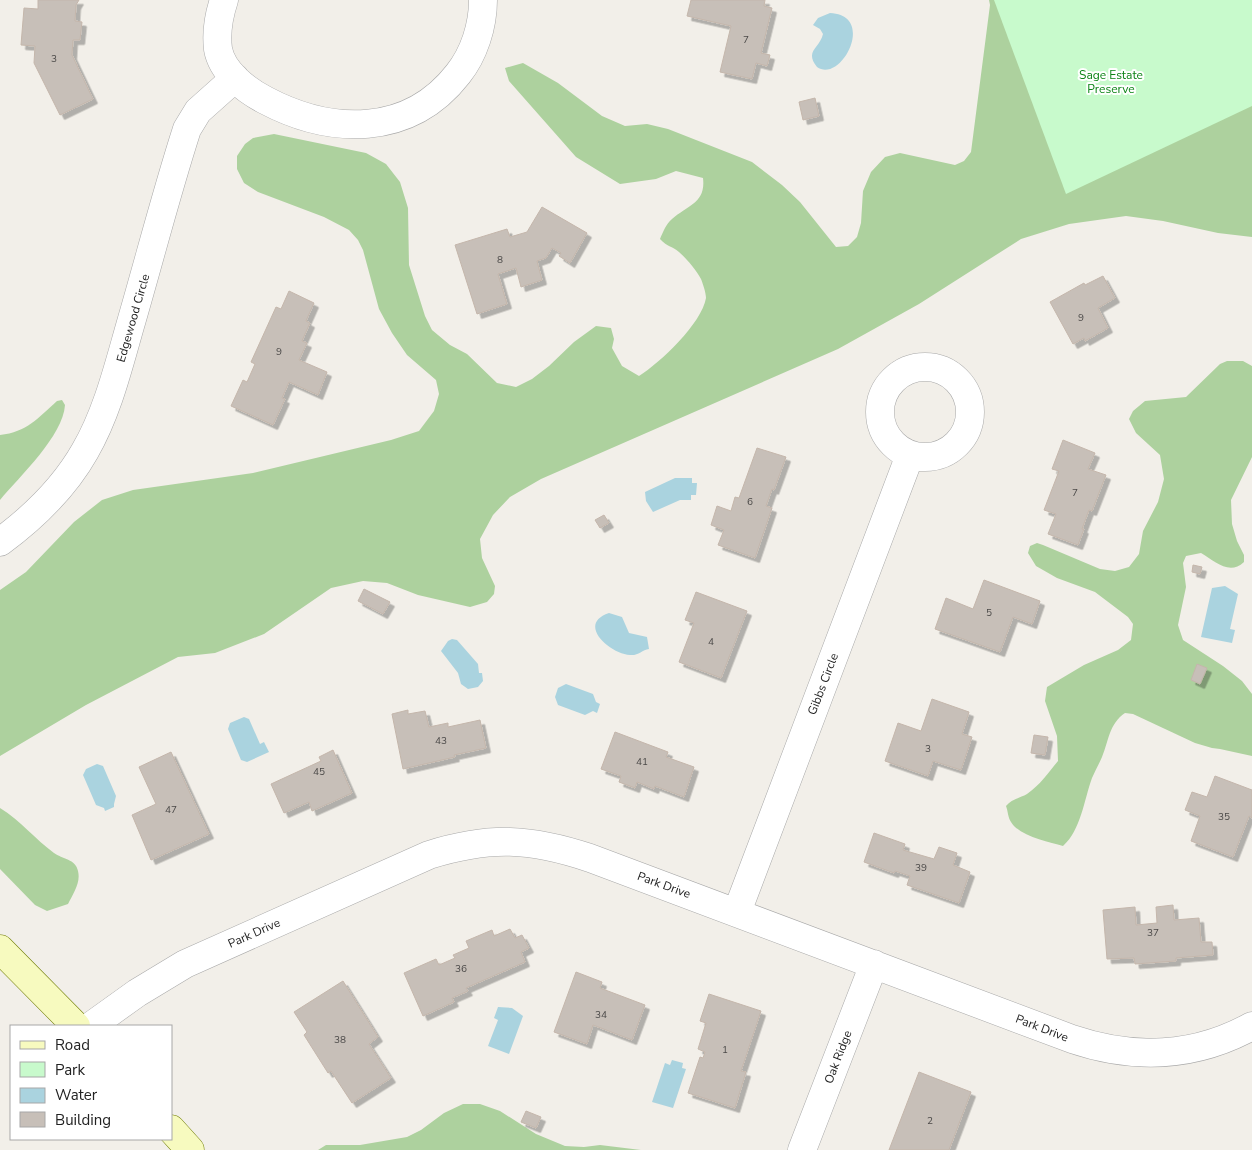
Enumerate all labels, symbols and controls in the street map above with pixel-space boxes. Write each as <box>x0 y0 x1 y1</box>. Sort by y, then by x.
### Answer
house number: 7 <box>743 33 749 47</box>
house number: 3 <box>51 52 57 66</box>
park label: Sage Estate Preserve <box>1079 67 1143 97</box>
house number: 8 <box>497 253 503 267</box>
street label: Edgewood Circle <box>113 272 153 364</box>
house number: 9 <box>1078 311 1084 325</box>
house number: 9 <box>276 345 282 359</box>
house number: 7 <box>1072 486 1078 500</box>
house number: 6 <box>747 495 753 509</box>
house number: 5 <box>986 606 992 620</box>
house number: 4 <box>708 635 714 649</box>
street label: Gibbs Circle <box>804 651 842 717</box>
house number: 43 <box>435 734 447 748</box>
house number: 3 <box>925 742 931 756</box>
house number: 41 <box>636 755 648 769</box>
house number: 45 <box>313 765 325 779</box>
house number: 47 <box>165 803 177 817</box>
house number: 35 <box>1218 810 1230 824</box>
house number: 39 <box>915 861 927 875</box>
street label: Park Drive <box>635 868 693 902</box>
street label: Park Drive <box>225 914 283 952</box>
house number: 37 <box>1147 926 1159 940</box>
house number: 36 <box>455 962 467 976</box>
house number: 34 <box>595 1008 607 1022</box>
street label: Park Drive <box>1013 1011 1071 1045</box>
legend <box>10 1025 172 1140</box>
street label: Oak Ridge <box>821 1028 855 1086</box>
house number: 38 <box>334 1033 346 1047</box>
text: Road <box>55 1035 90 1055</box>
house number: 1 <box>722 1043 728 1057</box>
text: Park <box>55 1060 85 1080</box>
text: Water <box>55 1085 98 1105</box>
text: Building <box>55 1110 111 1130</box>
house number: 2 <box>927 1114 933 1128</box>

